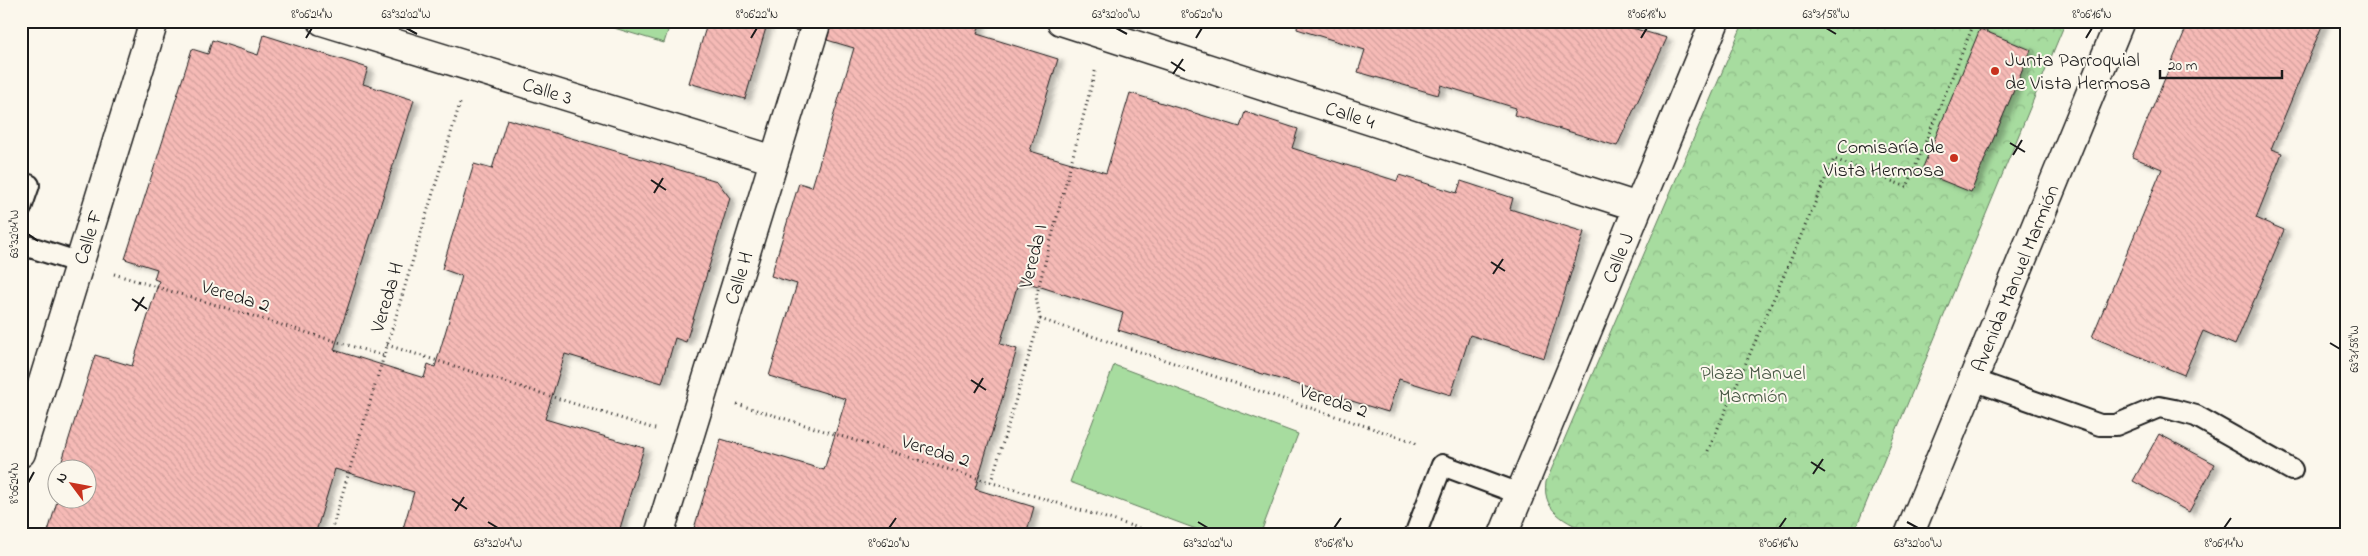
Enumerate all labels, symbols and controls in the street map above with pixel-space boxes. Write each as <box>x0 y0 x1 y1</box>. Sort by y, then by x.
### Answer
text: 8°06'24"N <box>291 6 333 24</box>
text: 63°32'02"W <box>382 6 430 24</box>
text: 8°06'22"N <box>736 6 778 24</box>
text: 63°32'00"W <box>1092 6 1140 24</box>
text: 8°06'20"N <box>1181 6 1223 24</box>
text: 8°06'18"N <box>1628 6 1666 24</box>
text: 63°31'58"W <box>1803 6 1849 24</box>
text: 8°06'16"N <box>2072 6 2112 24</box>
place label: Junta Parroquial de Vista Hermosa <box>2005 47 2151 99</box>
scale bar <box>2160 48 2283 80</box>
text: 20 m <box>2168 55 2198 77</box>
marker: Junta Parroquial de Vista Hermosa <box>1989 65 2001 77</box>
street label: Calle 3 <box>518 71 575 114</box>
street label: Calle 4 <box>1321 95 1378 138</box>
place label: Comisaría de Vista Hermosa <box>1823 134 1944 186</box>
marker: Comisaría de Vista Hermosa <box>1948 152 1960 164</box>
street label: Avenida Manuel Marmión <box>1965 180 2068 377</box>
street label: Calle F <box>68 207 112 269</box>
text: 63°32'04"W <box>6 210 24 258</box>
street label: Vereda I <box>1012 221 1056 293</box>
street label: Calle J <box>1596 229 1643 288</box>
street label: Calle H <box>719 248 762 309</box>
street label: Vereda H <box>364 259 413 337</box>
street label: Vereda 2 <box>196 273 273 322</box>
text: 63°31'58"W <box>2346 326 2364 372</box>
park label: Plaza Manuel Marmión <box>1700 360 1806 412</box>
street label: Vereda 2 <box>1294 377 1371 427</box>
street label: Vereda 2 <box>896 428 973 477</box>
north arrow <box>48 458 98 508</box>
text: 8°06'24"N <box>6 462 24 504</box>
text: N <box>51 468 74 487</box>
text: 63°32'04"W <box>474 535 522 553</box>
text: 8°06'20"N <box>868 535 910 553</box>
text: 63°32'02"W <box>1184 535 1232 553</box>
text: 8°06'18"N <box>1315 535 1353 553</box>
text: 8°06'16"N <box>1759 535 1799 553</box>
text: 63°32'00"W <box>1894 535 1942 553</box>
text: 8°06'14"N <box>2204 535 2244 553</box>

